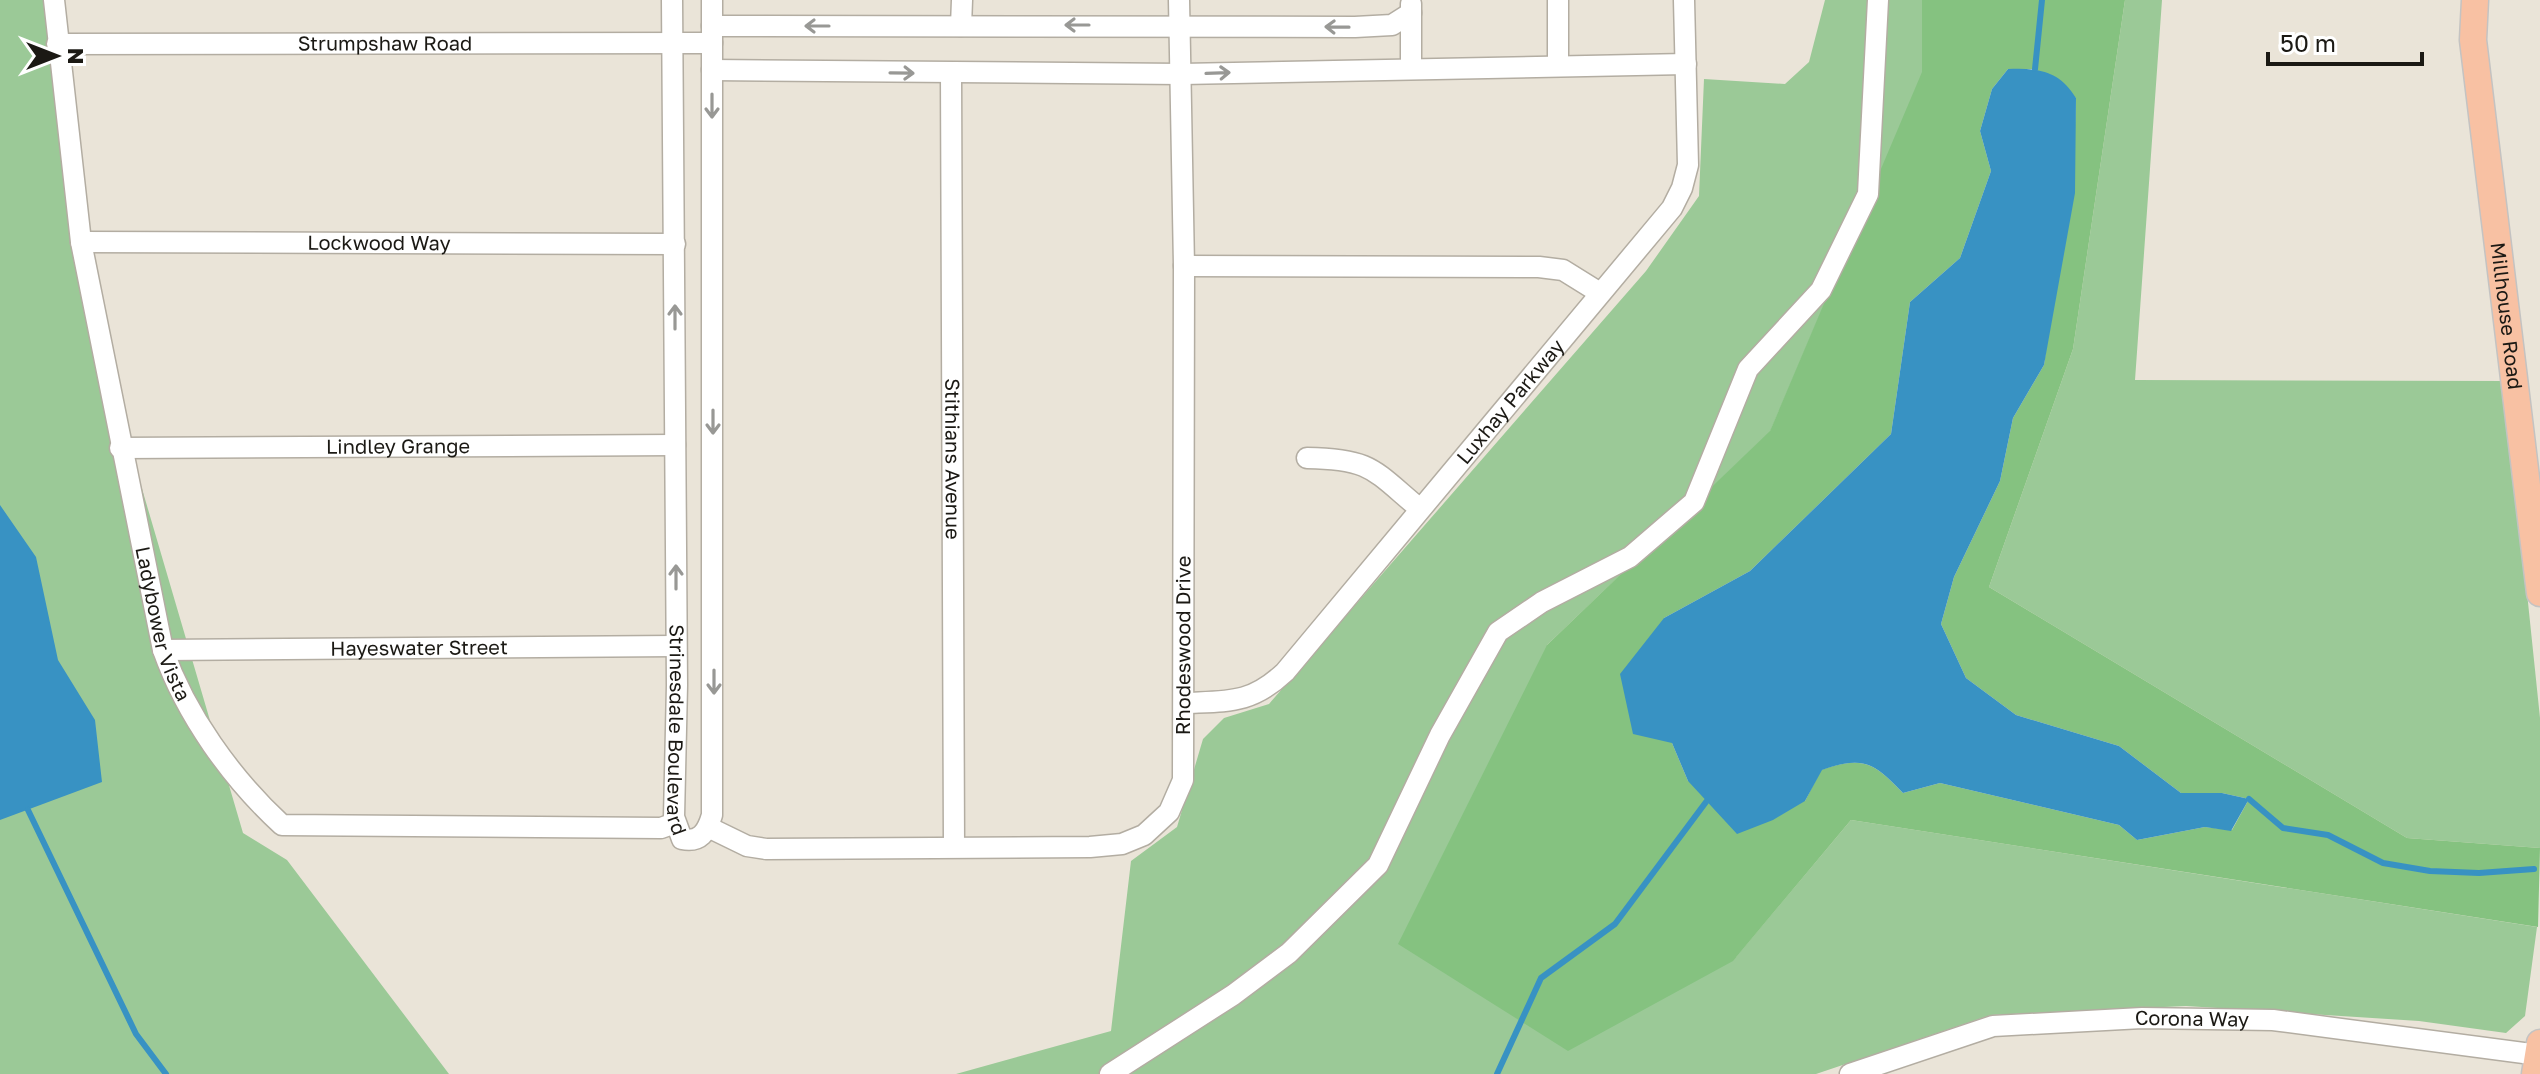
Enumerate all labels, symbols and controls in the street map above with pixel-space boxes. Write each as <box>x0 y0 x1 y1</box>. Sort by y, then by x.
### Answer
north arrow <box>16 16 96 96</box>
scale bar <box>2268 16 2422 66</box>
one-way arrow <box>1064 17 1091 33</box>
one-way arrow <box>804 18 831 34</box>
one-way arrow <box>1324 19 1351 35</box>
text: 50 m <box>2280 28 2336 57</box>
street label: Strumpshaw Road <box>298 30 472 55</box>
text: N <box>63 48 90 64</box>
one-way arrow <box>888 65 915 80</box>
one-way arrow <box>1204 65 1231 80</box>
one-way arrow <box>704 92 720 119</box>
street label: Lockwood Way <box>307 230 451 254</box>
street label: Millhouse Road <box>2487 241 2528 391</box>
one-way arrow <box>667 304 683 331</box>
street label: Luxhay Parkway <box>1451 334 1568 468</box>
street label: Stithians Avenue <box>941 378 966 540</box>
one-way arrow <box>705 408 721 435</box>
street label: Lindley Grange <box>326 433 470 458</box>
street label: Ladybower Vista <box>131 544 196 705</box>
street label: Rhodeswood Drive <box>1170 556 1194 735</box>
one-way arrow <box>668 564 684 591</box>
street label: Strinesdale Boulevard <box>663 624 693 838</box>
street label: Hayeswater Street <box>330 634 508 660</box>
one-way arrow <box>706 668 721 695</box>
street label: Corona Way <box>2134 1005 2249 1031</box>

